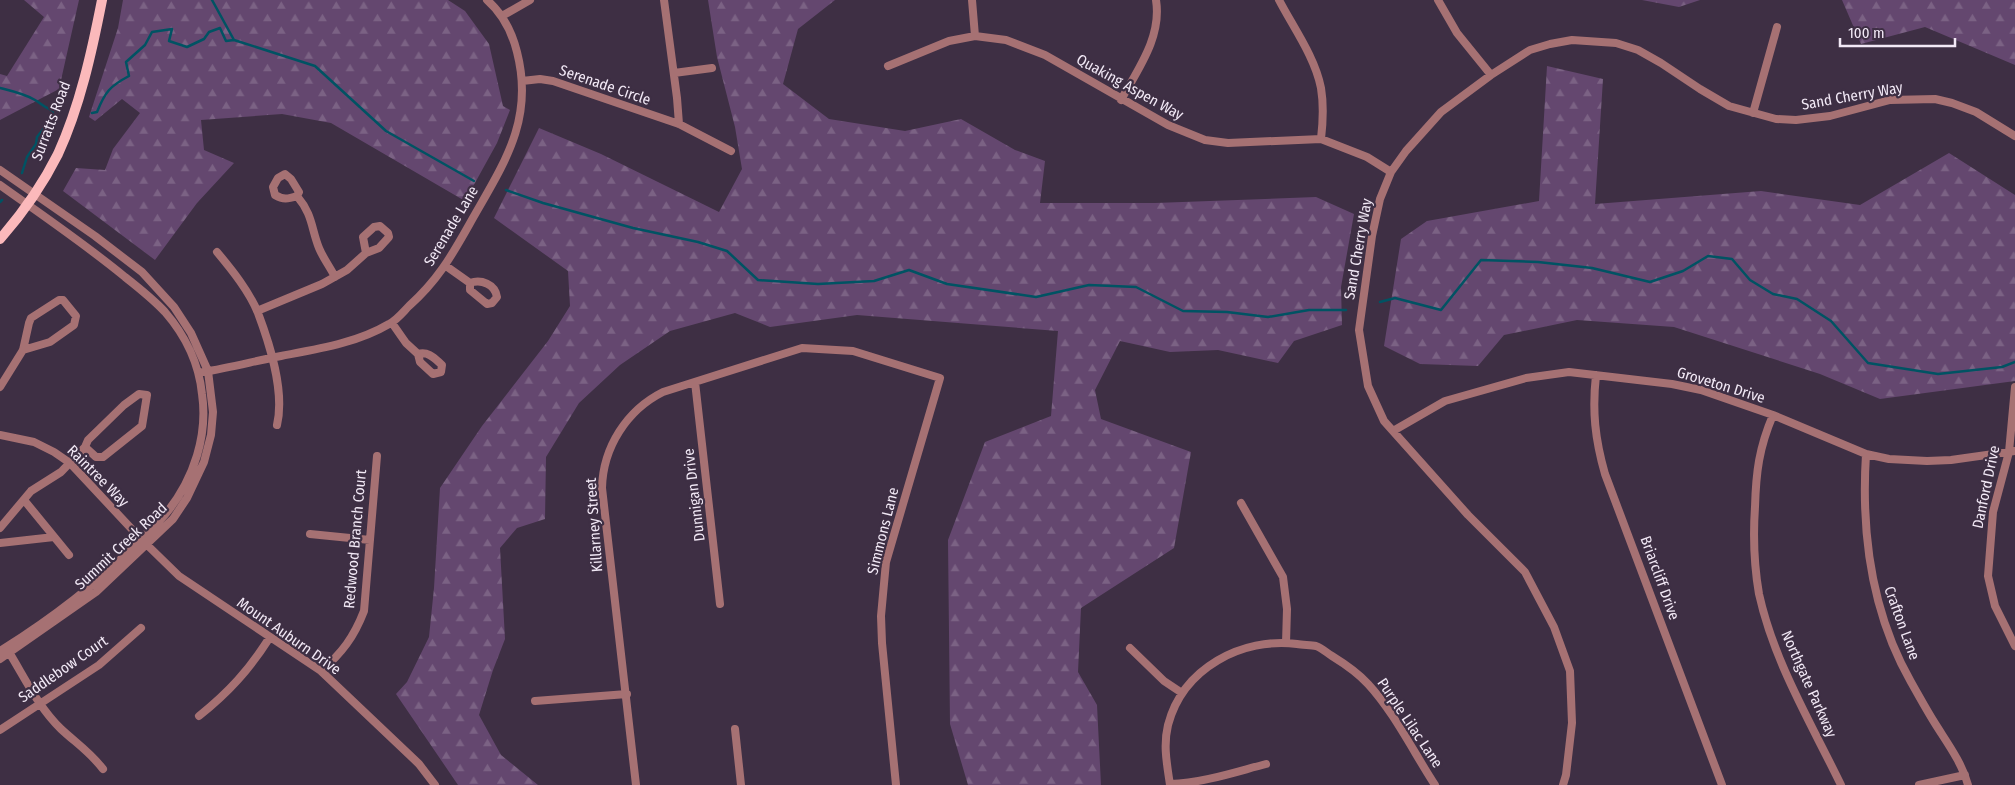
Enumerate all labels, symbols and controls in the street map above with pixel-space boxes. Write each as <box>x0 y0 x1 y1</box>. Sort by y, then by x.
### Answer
scale bar <box>1840 15 1955 47</box>
text: 100 m <box>1848 24 1885 42</box>
street label: Quaking Aspen Way <box>1073 50 1187 124</box>
street label: Serenade Circle <box>557 61 653 109</box>
street label: Sand Cherry Way <box>1800 78 1904 114</box>
street label: Surratts Road <box>28 79 74 163</box>
street label: Serenade Lane <box>420 183 482 269</box>
street label: Sand Cherry Way <box>1340 197 1376 301</box>
street label: Groveton Drive <box>1675 363 1767 407</box>
street label: Raintree Way <box>63 441 133 511</box>
street label: Danford Drive <box>1968 444 2004 530</box>
street label: Dunnigan Drive <box>679 448 709 542</box>
street label: Redwood Branch Court <box>340 468 370 609</box>
street label: Killarney Street <box>582 477 606 573</box>
street label: Simmons Lane <box>863 486 903 576</box>
street label: Summit Creek Road <box>71 499 171 593</box>
street label: Briarcliff Drive <box>1636 534 1684 622</box>
street label: Crafton Lane <box>1880 584 1924 662</box>
street label: Mount Auburn Drive <box>234 593 344 679</box>
street label: Northgate Parkway <box>1777 628 1841 740</box>
street label: Saddlebow Court <box>15 632 111 706</box>
street label: Purple Lilac Lane <box>1373 675 1447 771</box>

